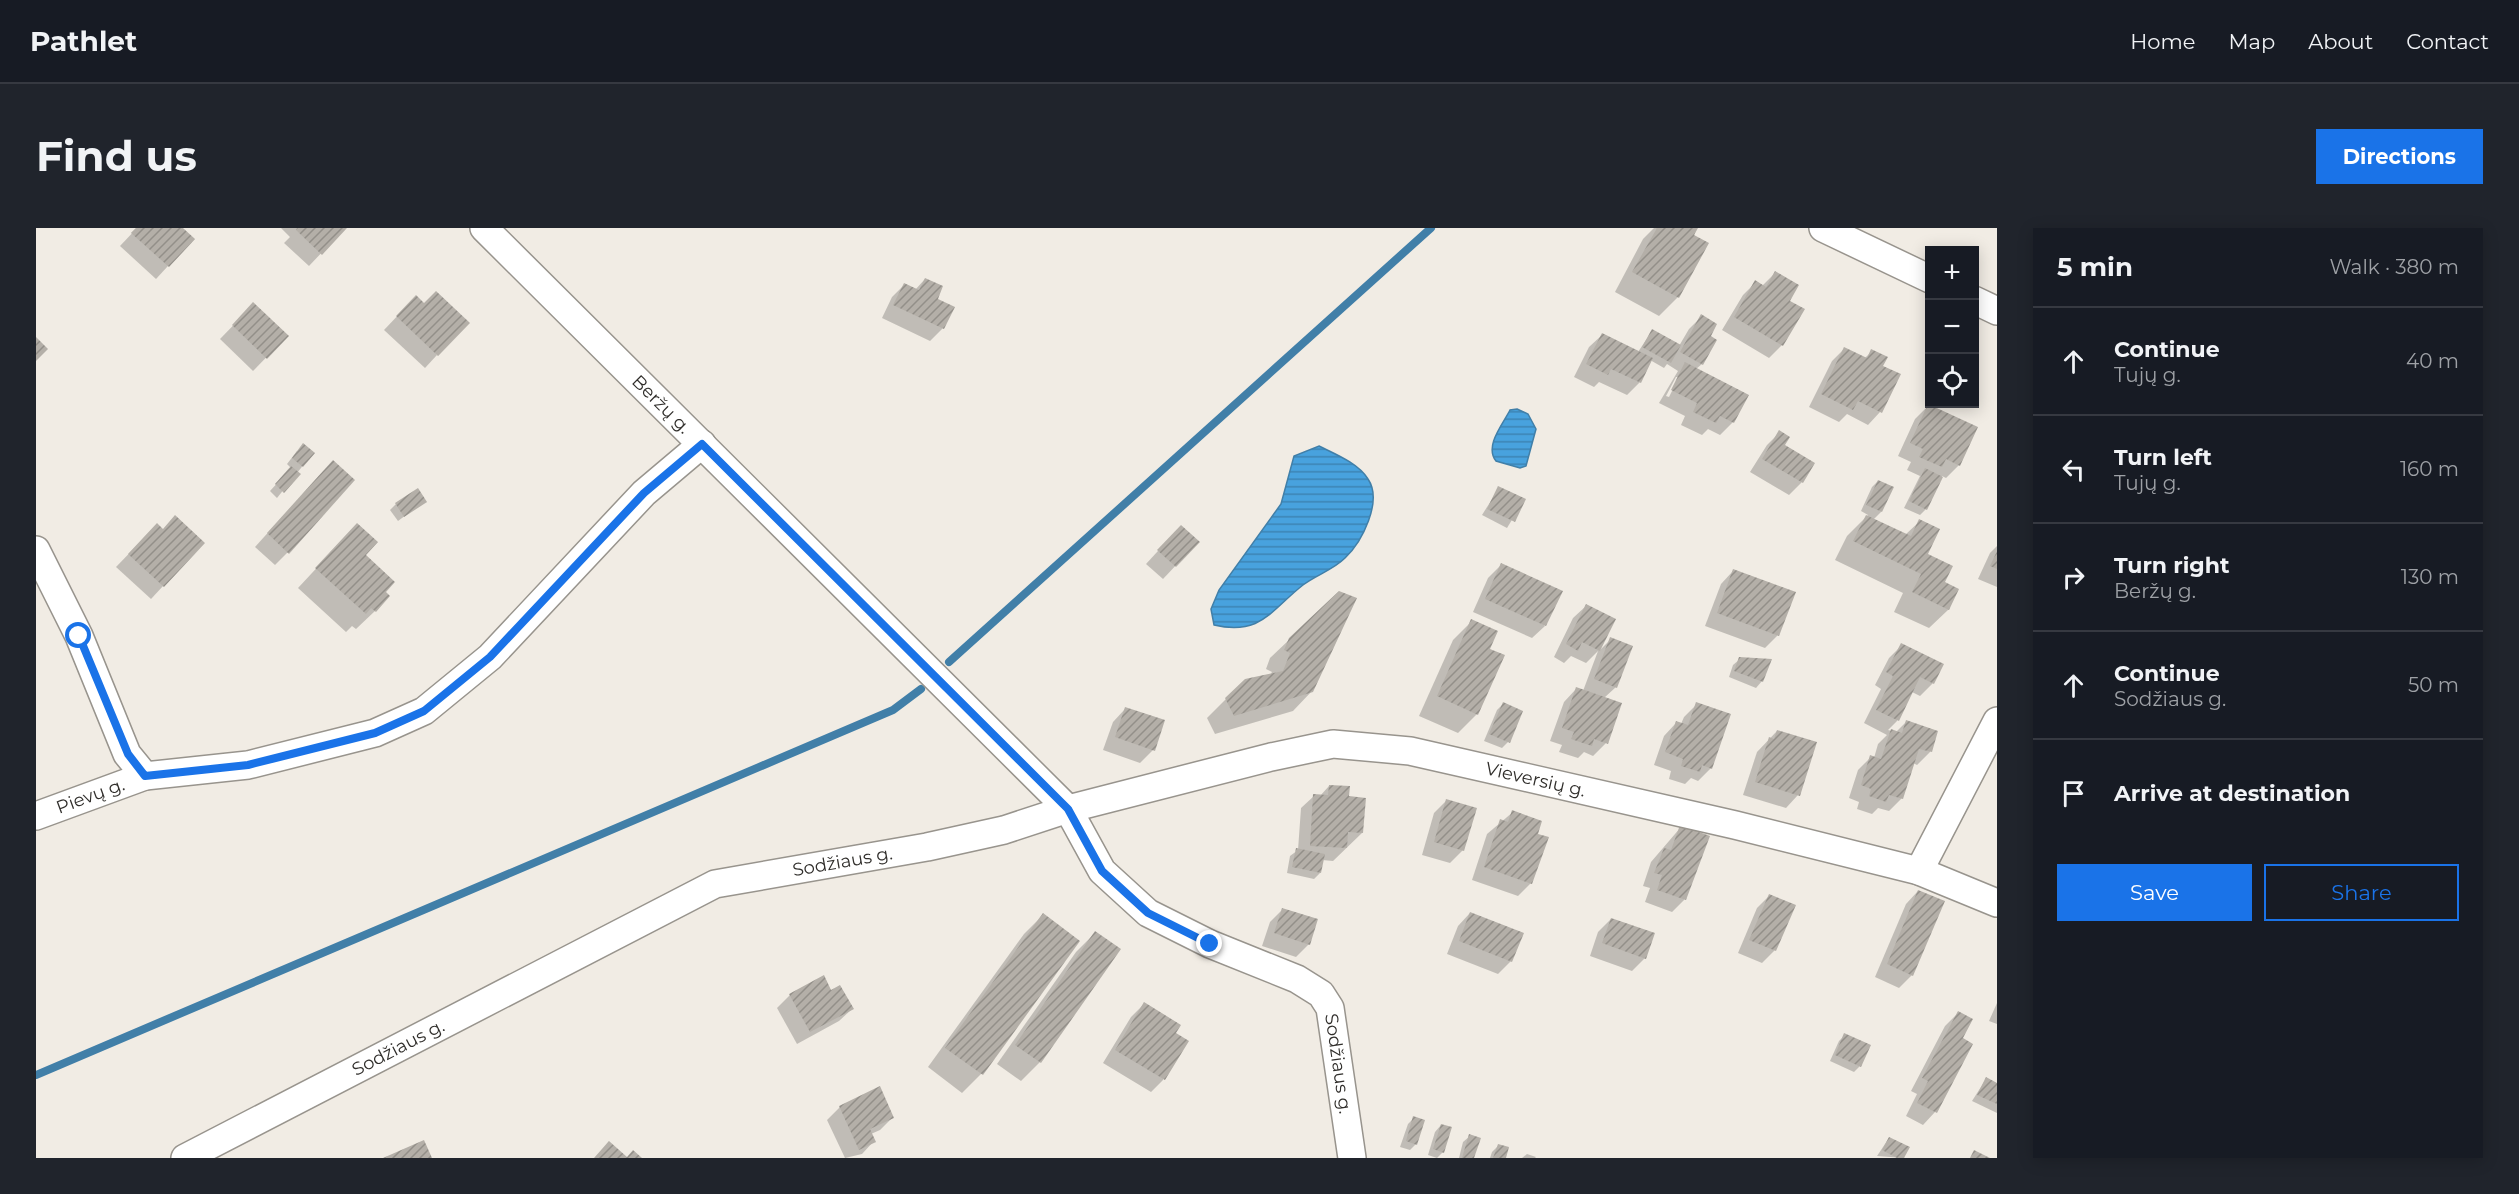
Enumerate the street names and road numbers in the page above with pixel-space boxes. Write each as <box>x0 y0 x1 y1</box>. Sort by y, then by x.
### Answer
street label: Beržų g. <box>627 370 695 438</box>
street label: Vieversių g. <box>1483 758 1588 802</box>
street label: Pievų g. <box>53 773 128 819</box>
street label: Sodžiaus g. <box>791 842 894 881</box>
street label: Sodžiaus g. <box>1320 1012 1356 1115</box>
street label: Sodžiaus g. <box>348 1015 448 1081</box>

